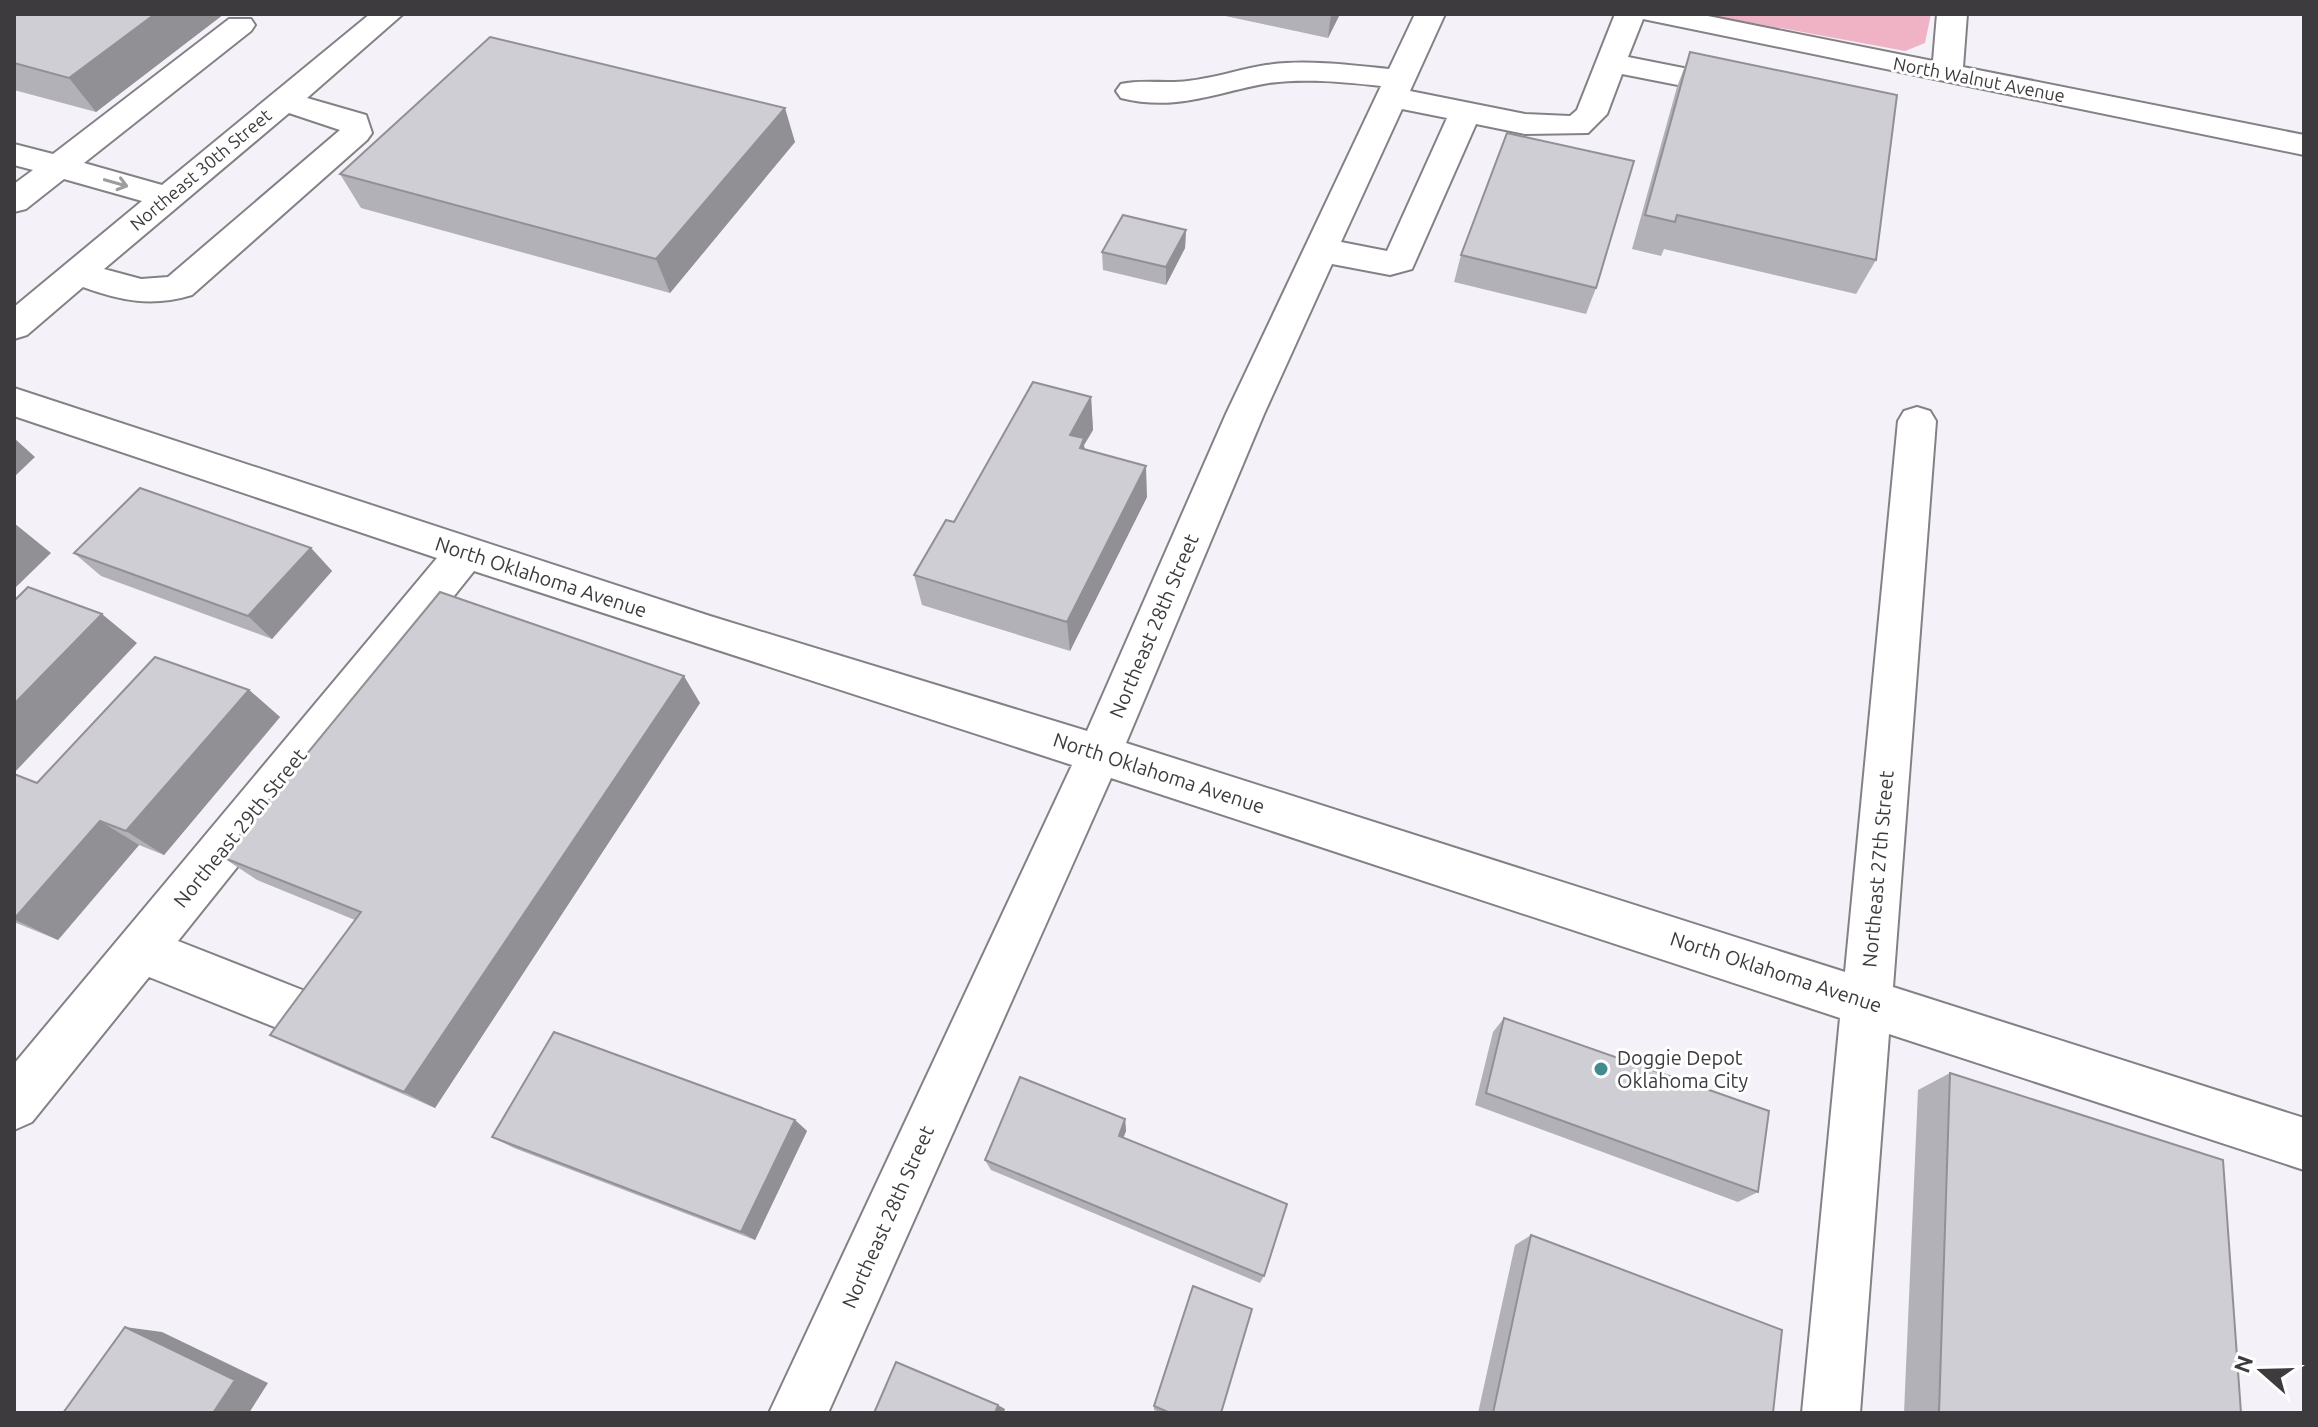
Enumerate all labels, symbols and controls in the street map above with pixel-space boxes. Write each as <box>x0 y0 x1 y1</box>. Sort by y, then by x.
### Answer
street label: North Walnut Avenue <box>1892 53 2067 105</box>
street label: Northeast 30th Street <box>126 104 275 234</box>
one-way arrow <box>102 176 128 191</box>
street label: Northeast 28th Street <box>1104 530 1203 721</box>
street label: North Oklahoma Avenue <box>432 531 650 622</box>
street label: North Oklahoma Avenue <box>1050 727 1268 818</box>
street label: Northeast 29th Street <box>169 744 311 912</box>
street label: Northeast 27th Street <box>1857 769 1898 968</box>
street label: North Oklahoma Avenue <box>1667 926 1885 1017</box>
place label: Doggie Depot Oklahoma City <box>1617 1046 1748 1092</box>
marker: Doggie Depot Oklahoma City <box>1592 1060 1610 1078</box>
street label: Northeast 28th Street <box>837 1122 938 1312</box>
north arrow <box>2222 1331 2302 1411</box>
text: N <box>2228 1352 2257 1376</box>

